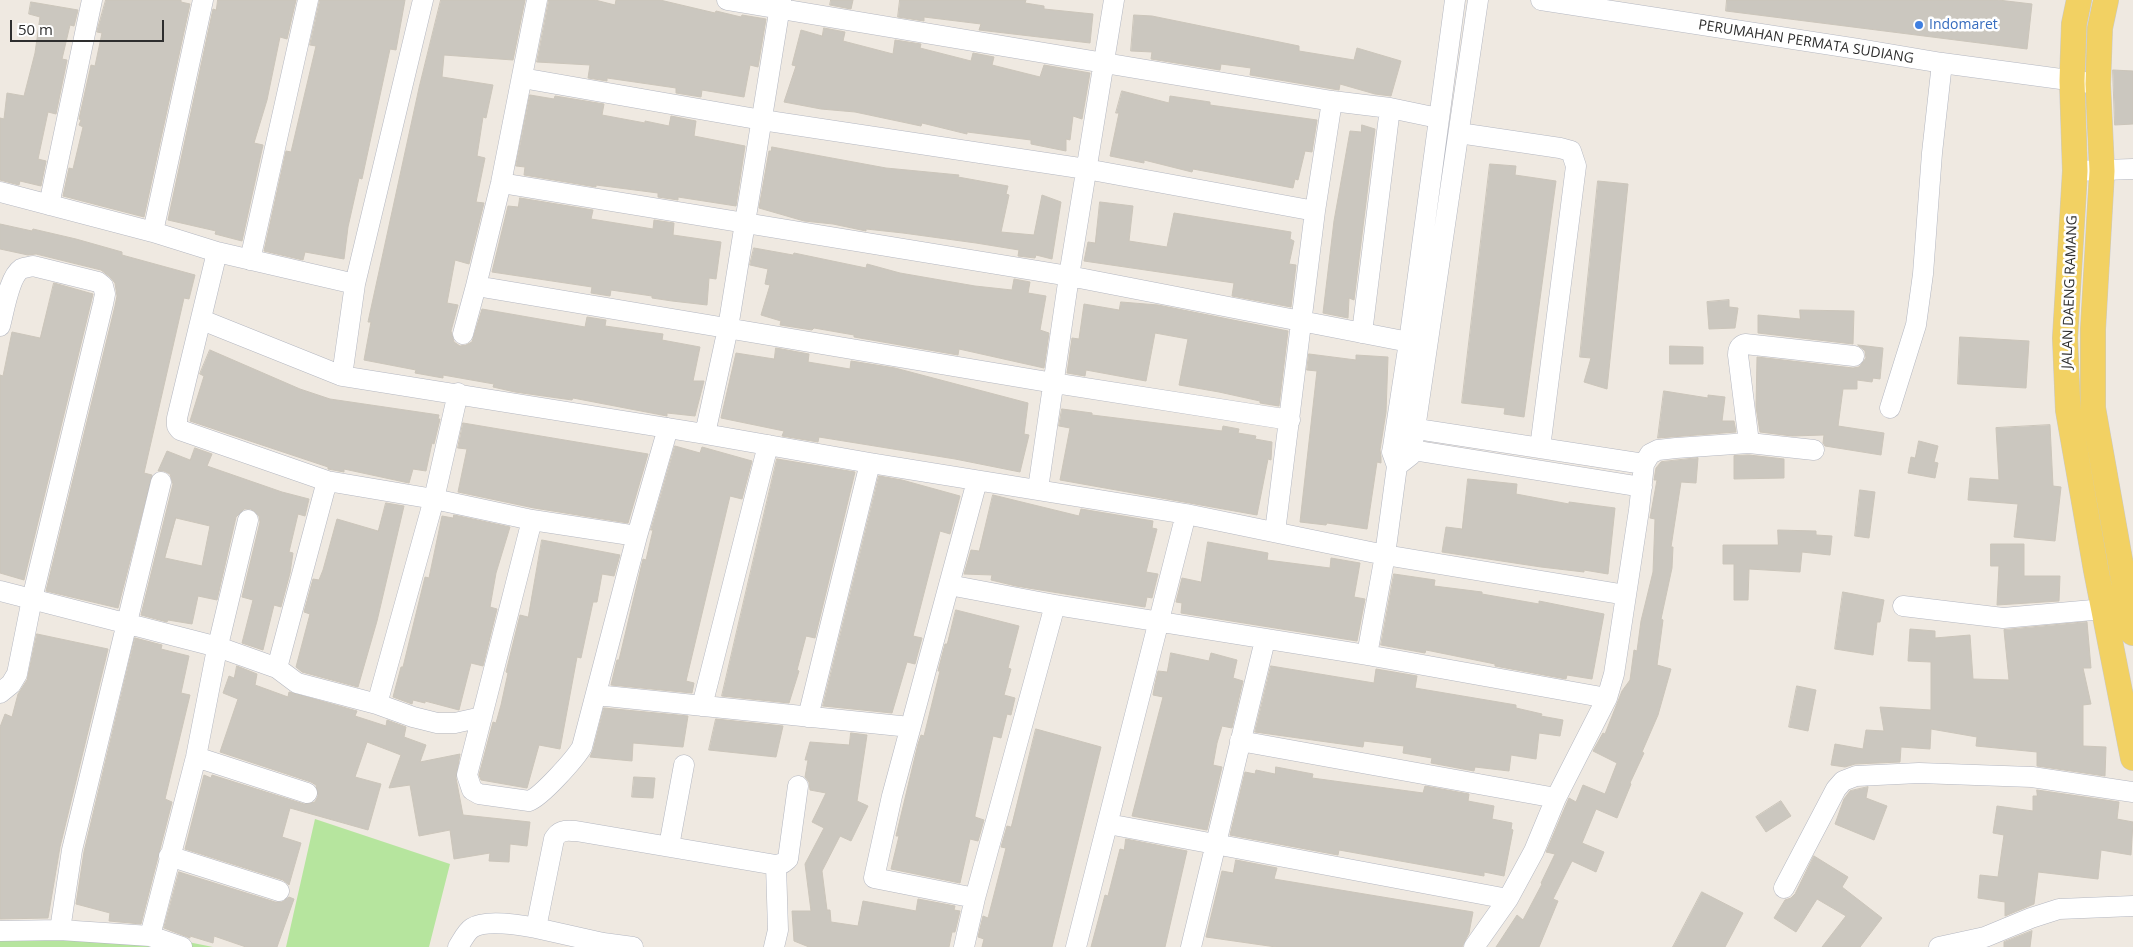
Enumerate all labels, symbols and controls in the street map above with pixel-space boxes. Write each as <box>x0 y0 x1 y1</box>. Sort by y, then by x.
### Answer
scale bar <box>12 10 166 42</box>
street label: PERUMAHAN PERMATA SUDIANG <box>1697 17 1915 67</box>
place label: Indomaret <box>1929 17 1998 33</box>
text: 50 m <box>18 19 53 39</box>
marker: Indomaret <box>1913 19 1925 31</box>
street label: JALAN DAENG RAMANG <box>2059 215 2081 369</box>

